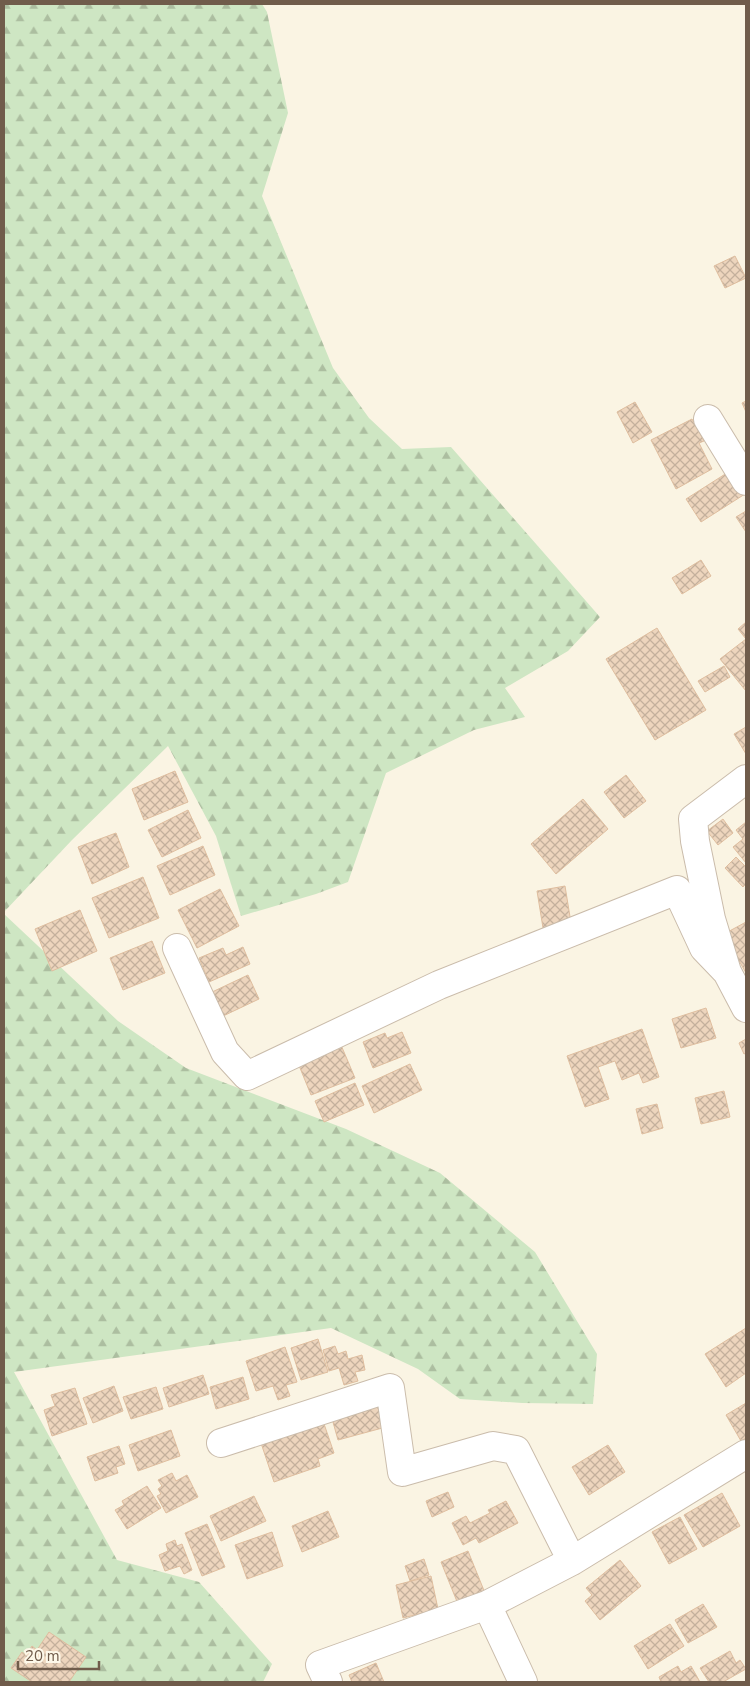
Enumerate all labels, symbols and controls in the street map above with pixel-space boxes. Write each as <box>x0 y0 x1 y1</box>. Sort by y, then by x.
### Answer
scale bar <box>18 1638 99 1670</box>
text: 20 m <box>25 1646 60 1666</box>

